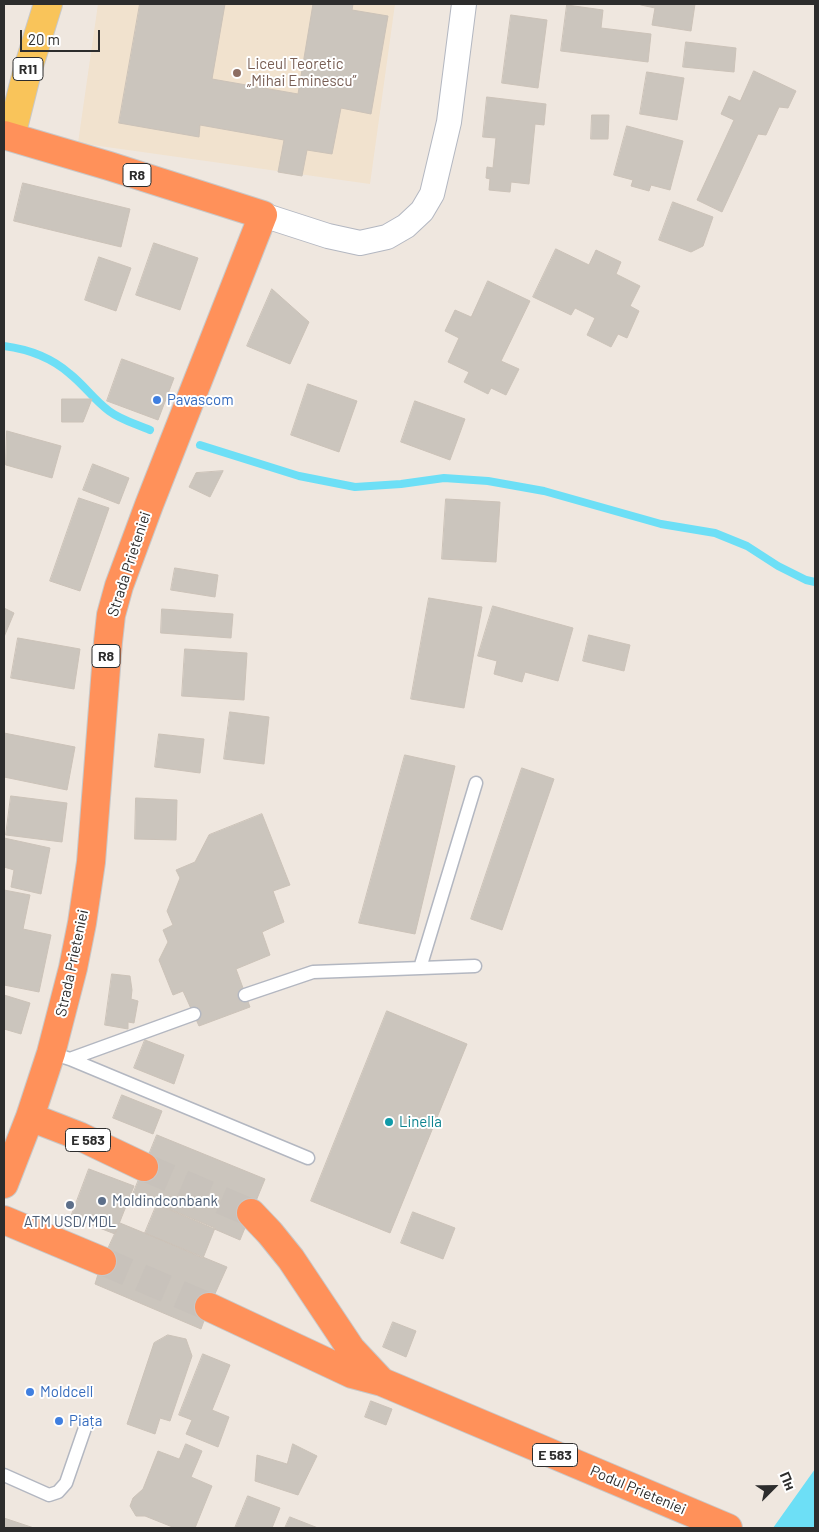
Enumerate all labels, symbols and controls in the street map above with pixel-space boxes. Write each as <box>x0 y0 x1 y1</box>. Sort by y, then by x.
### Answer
scale bar <box>22 20 102 52</box>
text: 20 m <box>28 30 60 48</box>
place label: Liceul Teoretic „Mihai Eminescu” <box>247 55 356 90</box>
road number: R11 <box>13 58 43 80</box>
marker: Liceul Teoretic „Mihai Eminescu” <box>231 67 243 79</box>
road number: R8 <box>123 164 151 186</box>
place label: Pavascom <box>167 391 234 409</box>
marker: Pavascom <box>151 394 163 406</box>
street label: Strada Prieteniei <box>104 509 154 619</box>
road number: R8 <box>92 644 120 668</box>
street label: Strada Prieteniei <box>52 908 92 1018</box>
place label: Linella <box>399 1113 442 1131</box>
marker: Linella <box>383 1116 395 1128</box>
road number: E 583 <box>66 1128 110 1152</box>
place label: Moldindconbank <box>112 1192 218 1210</box>
marker: Moldindconbank <box>96 1195 108 1207</box>
marker: ATM USD/MDL <box>64 1199 76 1211</box>
place label: ATM USD/MDL <box>24 1213 116 1231</box>
place label: Moldcell <box>40 1383 93 1401</box>
marker: Moldcell <box>24 1386 36 1398</box>
place label: Piața <box>69 1412 102 1430</box>
marker: Piața <box>53 1415 65 1427</box>
road number: E 583 <box>532 1444 578 1466</box>
street label: Podul Prieteniei <box>587 1462 689 1518</box>
north arrow <box>749 1462 799 1512</box>
text: Пн <box>777 1469 800 1493</box>

